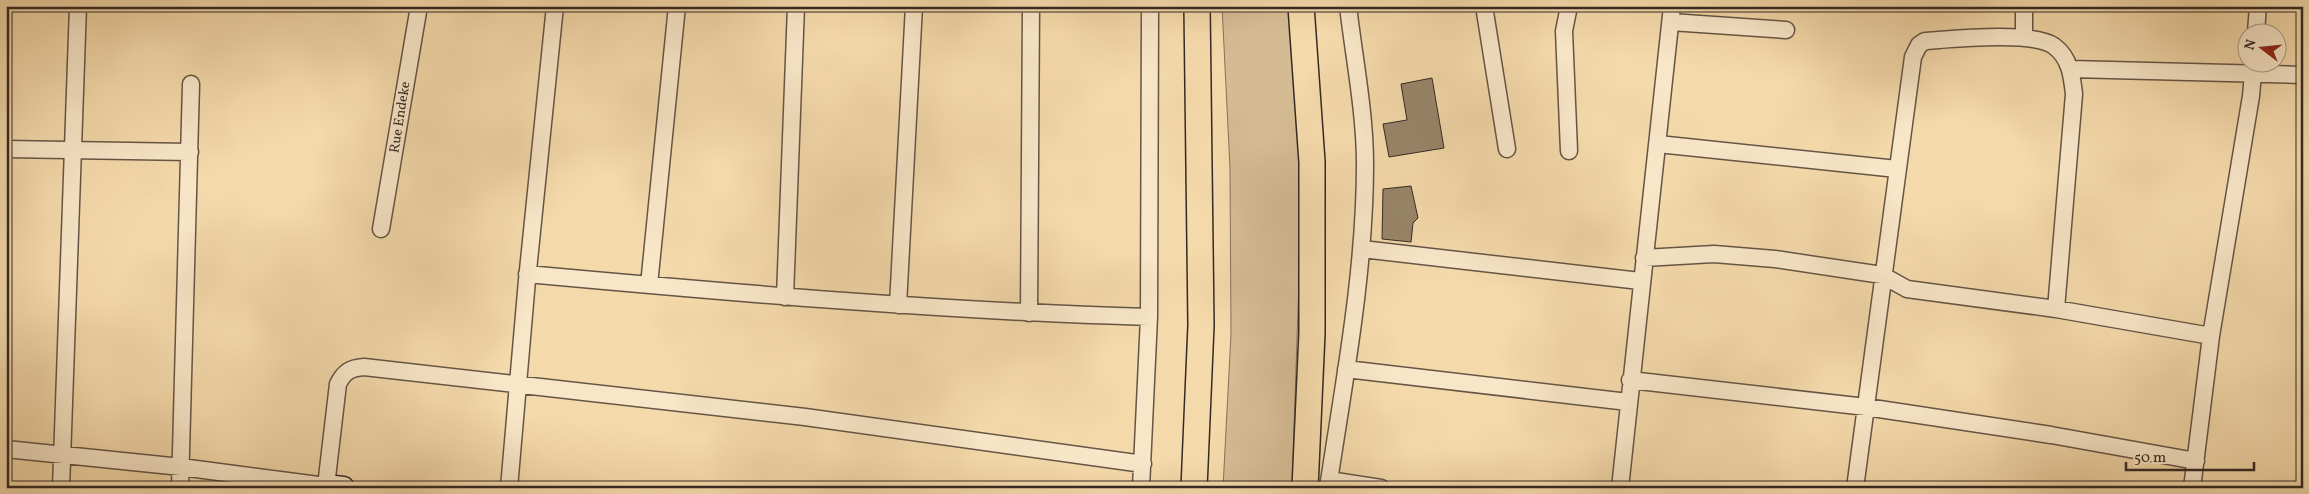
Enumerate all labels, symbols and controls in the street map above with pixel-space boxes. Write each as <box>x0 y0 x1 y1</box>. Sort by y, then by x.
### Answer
north arrow <box>2236 22 2286 72</box>
text: N <box>2240 37 2261 52</box>
street label: Rue Endeke <box>385 80 416 154</box>
scale bar <box>2126 439 2254 471</box>
text: 50 m <box>2134 448 2166 469</box>

